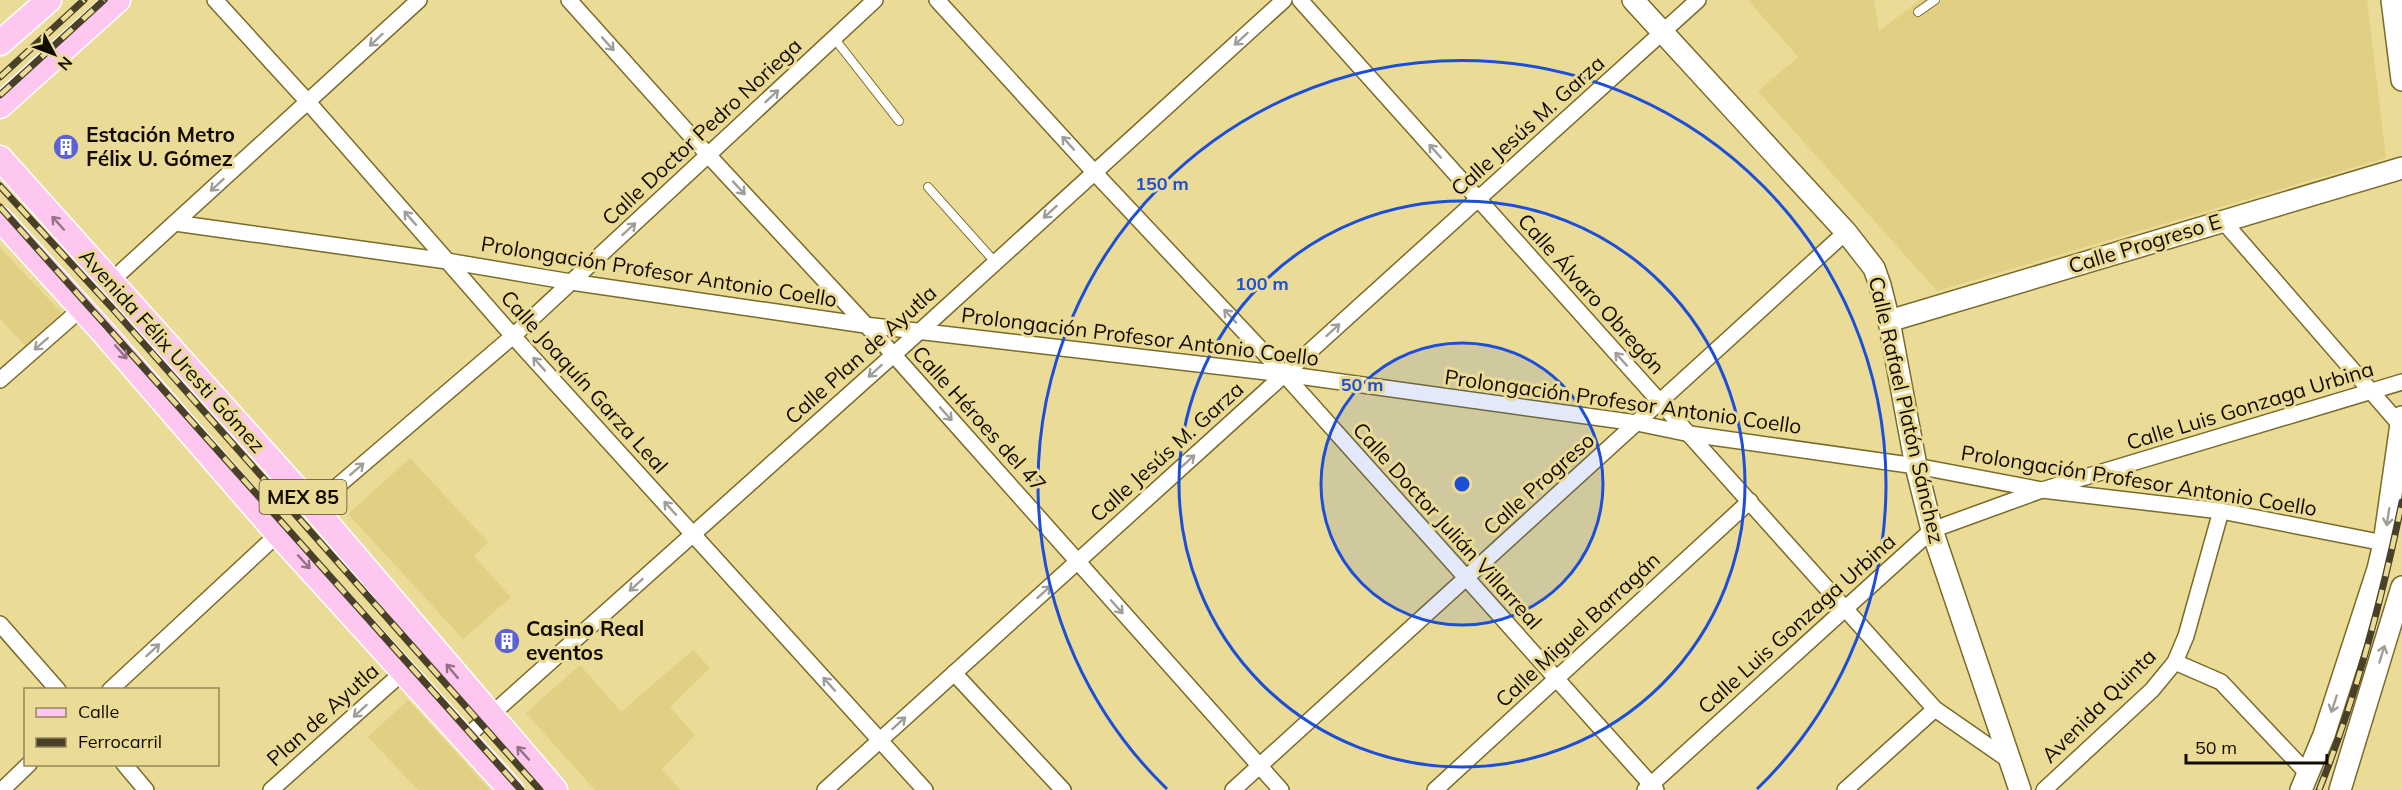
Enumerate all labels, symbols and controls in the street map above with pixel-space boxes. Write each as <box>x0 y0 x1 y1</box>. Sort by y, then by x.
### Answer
north arrow <box>24 24 84 84</box>
one-way arrow <box>369 32 384 47</box>
street label: Calle Doctor Pedro Noriega <box>596 32 806 231</box>
one-way arrow <box>1234 32 1249 46</box>
one-way arrow <box>601 36 615 51</box>
street label: Calle Jesús M. Garza <box>1445 49 1609 201</box>
text: N <box>54 53 77 75</box>
one-way arrow <box>765 89 780 103</box>
place label: Estación Metro Félix U. Gómez <box>86 121 235 171</box>
building icon: Estación Metro Félix U. Gómez <box>51 132 81 162</box>
one-way arrow <box>1061 136 1075 151</box>
one-way arrow <box>1428 144 1442 159</box>
text: 150 m <box>1135 172 1189 195</box>
one-way arrow <box>210 178 225 192</box>
one-way arrow <box>732 181 746 196</box>
one-way arrow <box>1042 205 1057 219</box>
street label: Calle Progreso E <box>2065 207 2224 279</box>
street label: Calle Álvaro Obregón <box>1513 208 1671 379</box>
one-way arrow <box>403 211 417 226</box>
one-way arrow <box>51 216 65 231</box>
one-way arrow <box>621 222 636 236</box>
street label: Prolongación Profesor Antonio Coello <box>479 230 839 312</box>
street label: Avenida Félix Uresti Gómez <box>74 243 271 458</box>
text: 100 m <box>1235 272 1289 295</box>
street label: Calle Rafael Platón Sánchez <box>1864 274 1950 546</box>
street label: Calle Plan de Ayutla <box>779 279 942 429</box>
street label: Calle Joaquín Garza Leal <box>496 284 674 478</box>
street label: Prolongación Profesor Antonio Coello <box>960 301 1320 371</box>
one-way arrow <box>1223 309 1237 324</box>
one-way arrow <box>1325 323 1340 337</box>
one-way arrow <box>34 337 49 351</box>
street label: Calle Héroes del 47 <box>907 340 1052 497</box>
one-way arrow <box>114 344 127 360</box>
one-way arrow <box>1614 351 1628 366</box>
street label: Calle Luis Gonzaga Urbina <box>2123 355 2376 455</box>
one-way arrow <box>532 357 546 372</box>
street label: Prolongación Profesor Antonio Coello <box>1443 363 1803 439</box>
one-way arrow <box>868 364 883 378</box>
text: 50 m <box>1341 373 1383 396</box>
street label: Calle Jesús M. Garza <box>1084 375 1248 527</box>
one-way arrow <box>939 406 953 421</box>
street label: Calle Doctor Julián Villarreal <box>1348 416 1548 634</box>
street label: Calle Progreso <box>1477 427 1599 540</box>
street label: Prolongación Profesor Antonio Coello <box>1959 439 2319 521</box>
one-way arrow <box>1181 454 1196 468</box>
one-way arrow <box>349 462 364 476</box>
centre of rings <box>1452 474 1472 494</box>
road number: MEX 85 <box>260 480 346 514</box>
one-way arrow <box>664 501 678 516</box>
one-way arrow <box>2382 506 2393 526</box>
street label: Calle Luis Gonzaga Urbina <box>1692 528 1901 719</box>
street label: Calle Miguel Barragán <box>1490 546 1665 712</box>
one-way arrow <box>297 554 311 569</box>
one-way arrow <box>629 578 644 592</box>
one-way arrow <box>1036 585 1051 599</box>
one-way arrow <box>1110 599 1124 614</box>
place label: Casino Real eventos <box>526 615 644 665</box>
building icon: Casino Real eventos <box>492 626 522 656</box>
one-way arrow <box>145 643 160 657</box>
street label: Avenida Quinta <box>2036 643 2161 768</box>
one-way arrow <box>2377 645 2388 664</box>
street label: Plan de Ayutla <box>261 657 384 771</box>
one-way arrow <box>445 664 459 679</box>
one-way arrow <box>822 677 836 692</box>
legend <box>24 688 219 766</box>
one-way arrow <box>2328 694 2339 713</box>
text: Calle <box>78 700 119 723</box>
one-way arrow <box>353 704 368 718</box>
one-way arrow <box>891 716 906 730</box>
scale bar <box>2186 727 2327 765</box>
text: Ferrocarril <box>78 730 162 753</box>
text: 50 m <box>2195 736 2237 759</box>
one-way arrow <box>516 746 530 761</box>

